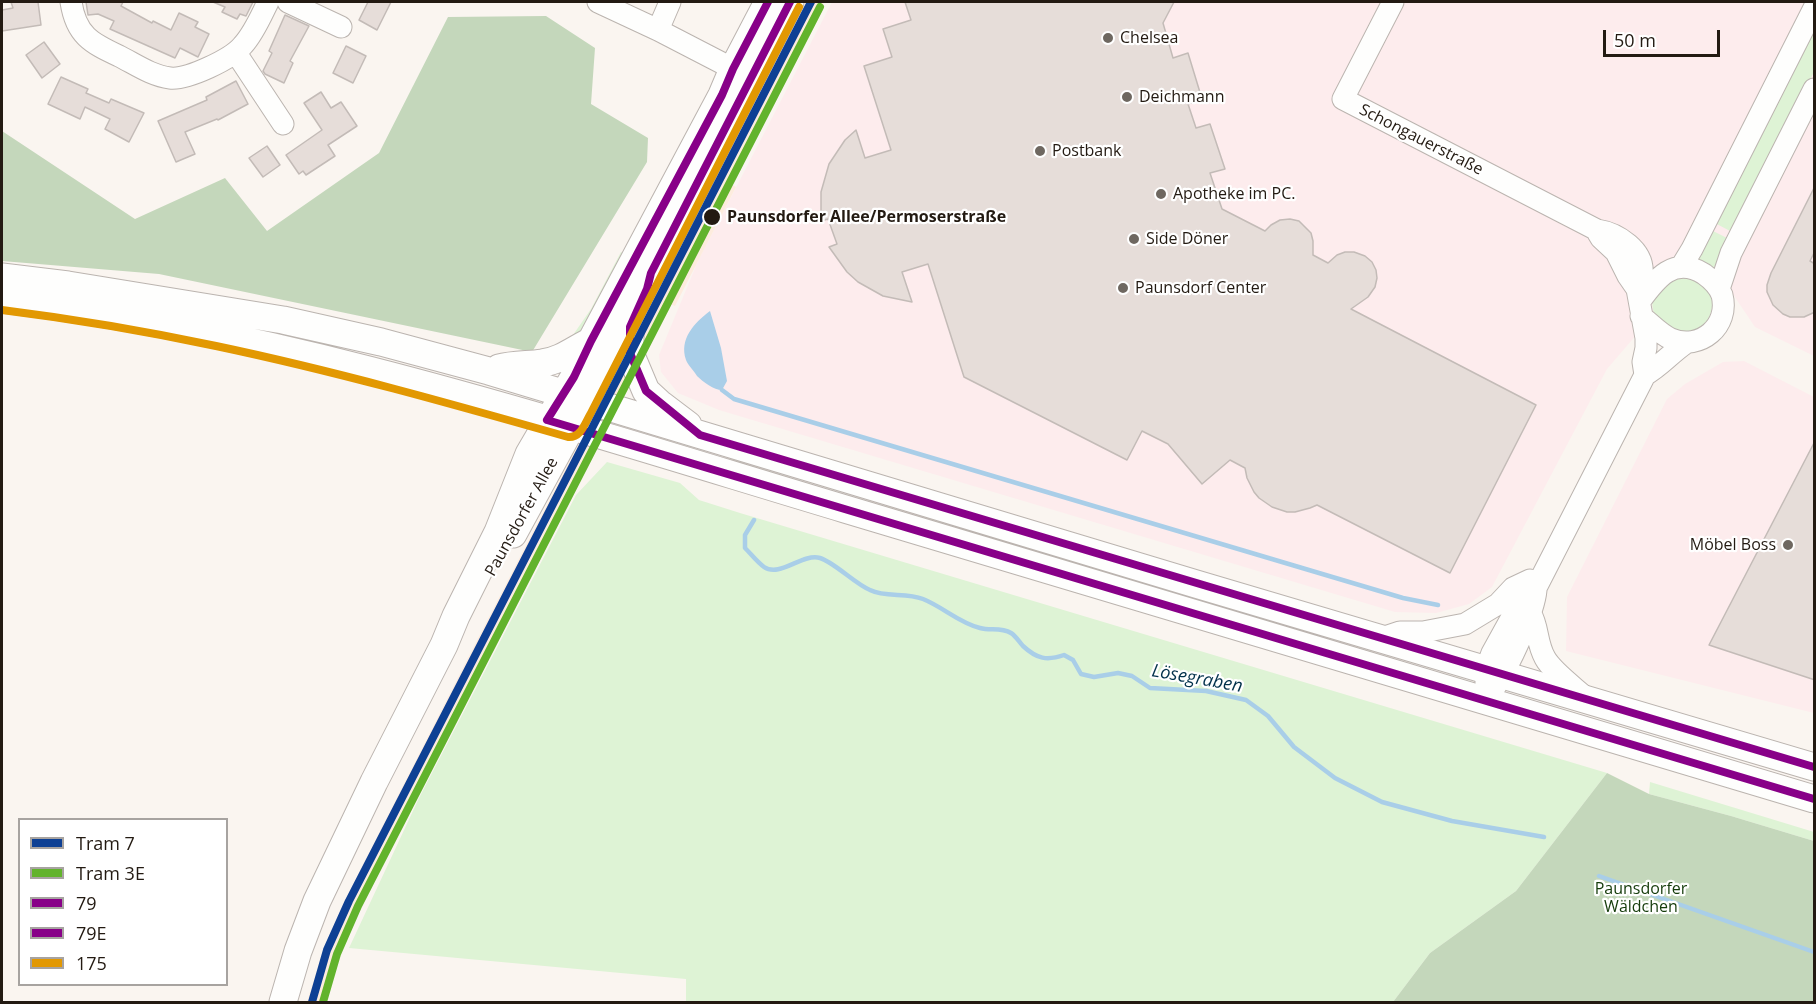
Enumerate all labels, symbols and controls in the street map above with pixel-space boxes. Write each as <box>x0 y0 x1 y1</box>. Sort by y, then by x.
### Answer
scale bar <box>1606 18 1723 56</box>
place label: Chelsea <box>1120 28 1178 48</box>
text: 50 m <box>1614 28 1656 52</box>
marker: Chelsea <box>1101 31 1115 45</box>
place label: Deichmann <box>1139 87 1224 107</box>
marker: Deichmann <box>1120 90 1134 104</box>
street label: Schongauerstraße <box>1356 101 1486 179</box>
place label: Postbank <box>1052 141 1121 161</box>
marker: Postbank <box>1033 144 1047 158</box>
place label: Apotheke im PC. <box>1173 184 1295 204</box>
marker: Apotheke im PC. <box>1154 187 1168 201</box>
marker: Paunsdorfer Allee/Permoserstraße <box>702 207 722 227</box>
place label: Paunsdorfer Allee/Permoserstraße <box>727 207 1006 227</box>
place label: Side Döner <box>1146 229 1228 249</box>
marker: Side Döner <box>1127 232 1141 246</box>
place label: Paunsdorf Center <box>1135 278 1266 298</box>
marker: Paunsdorf Center <box>1116 281 1130 295</box>
street label: Paunsdorfer Allee <box>481 454 563 580</box>
place label: Möbel Boss <box>1690 535 1776 555</box>
marker: Möbel Boss <box>1781 538 1795 552</box>
water label: Lösegraben <box>1150 660 1244 698</box>
legend <box>18 818 228 986</box>
text: Tram 7 <box>76 831 135 855</box>
text: Tram 3E <box>76 861 145 885</box>
park label: Paunsdorfer Wäldchen <box>1595 879 1687 917</box>
text: 79 <box>76 891 97 915</box>
text: 79E <box>76 921 107 945</box>
text: 175 <box>76 951 107 975</box>

